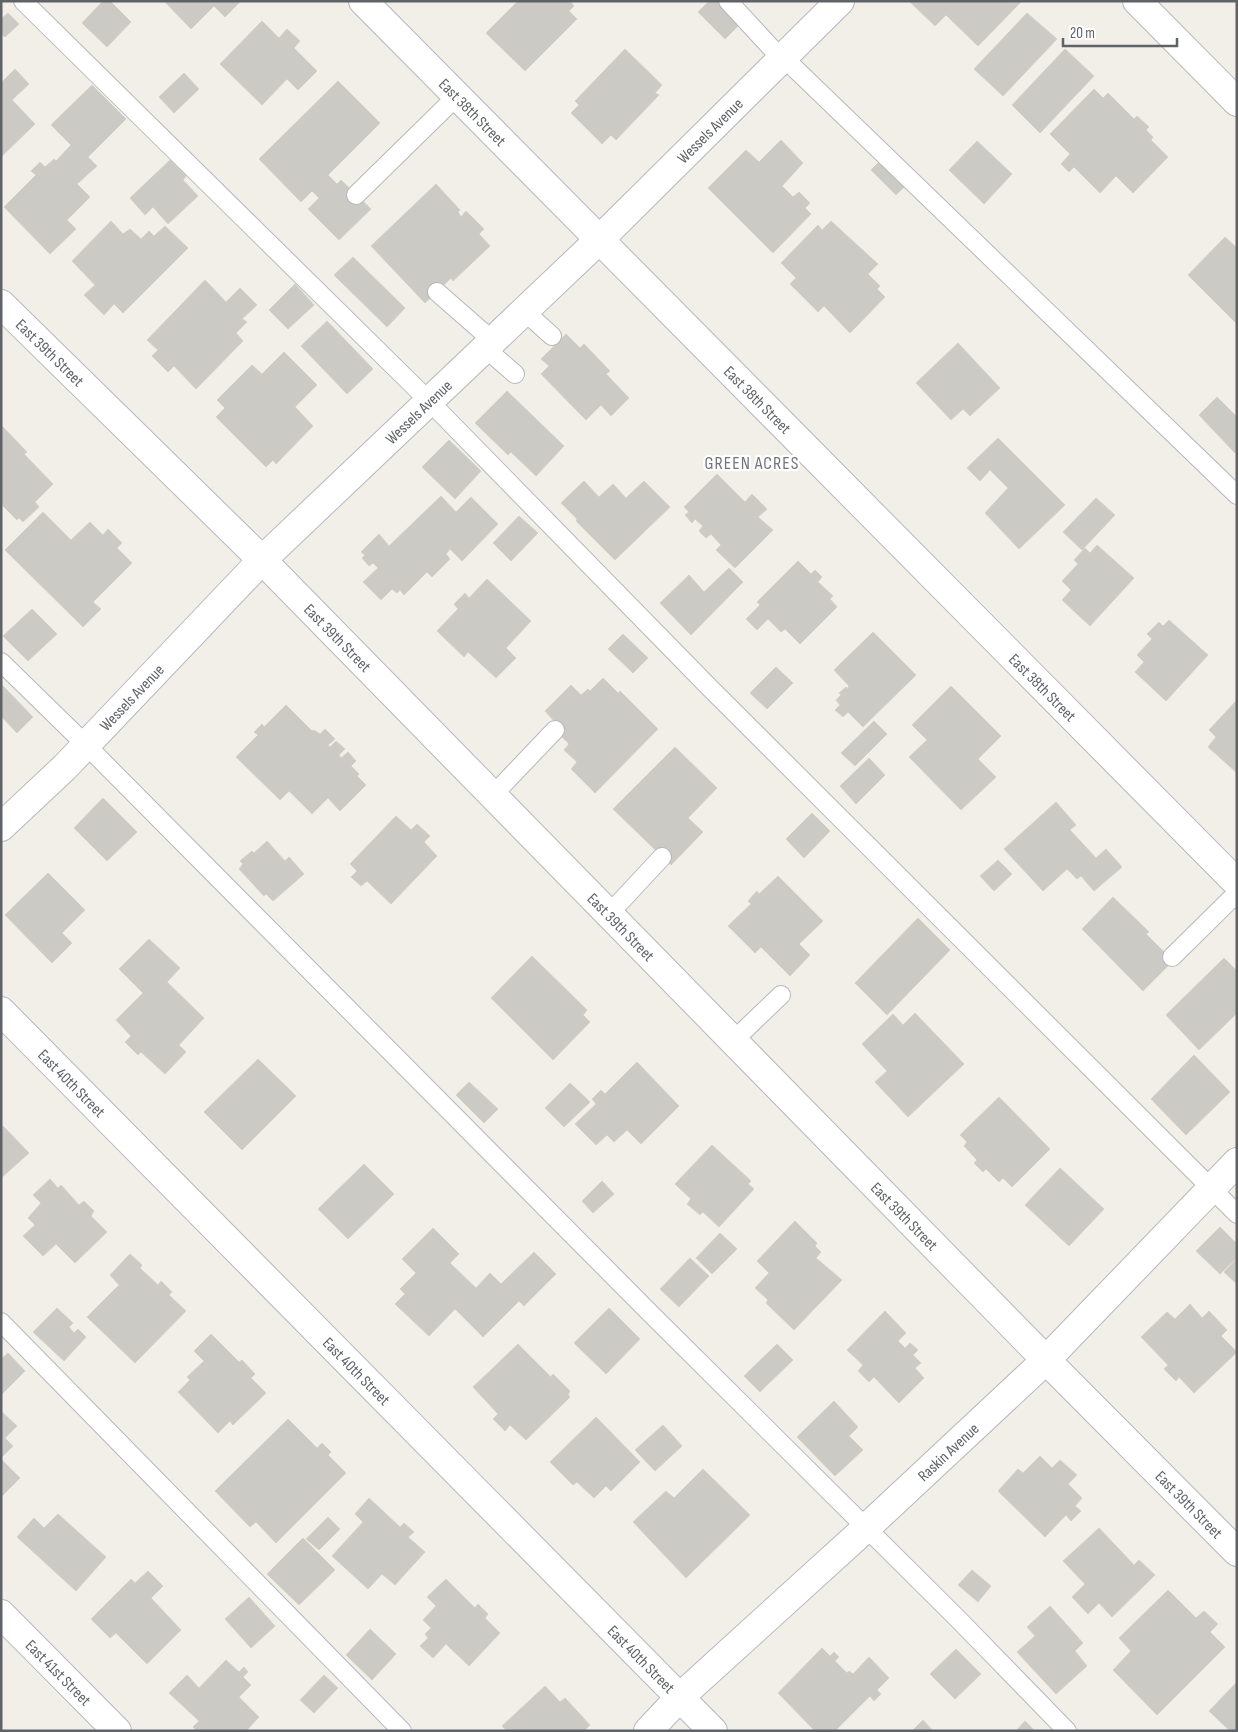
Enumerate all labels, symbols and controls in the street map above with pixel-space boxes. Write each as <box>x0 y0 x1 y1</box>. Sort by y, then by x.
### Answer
scale bar <box>1063 15 1177 47</box>
text: 20 m <box>1070 24 1095 43</box>
street label: East 38th Street <box>434 75 509 151</box>
street label: Wessels Avenue <box>674 95 747 168</box>
street label: East 39th Street <box>11 316 87 391</box>
street label: East 38th Street <box>719 363 794 438</box>
street label: Wessels Avenue <box>382 377 457 449</box>
district label: GREEN ACRES <box>705 453 799 474</box>
street label: East 39th Street <box>299 600 374 677</box>
street label: East 38th Street <box>1004 650 1080 726</box>
street label: Wessels Avenue <box>96 661 169 736</box>
street label: East 39th Street <box>583 890 658 966</box>
street label: East 40th Street <box>33 1046 109 1122</box>
street label: East 39th Street <box>866 1179 941 1255</box>
street label: East 40th Street <box>318 1334 393 1410</box>
street label: Raskin Avenue <box>914 1420 983 1486</box>
street label: East 39th Street <box>1151 1467 1226 1543</box>
street label: East 40th Street <box>603 1622 678 1698</box>
street label: East 41st Street <box>21 1636 94 1710</box>

